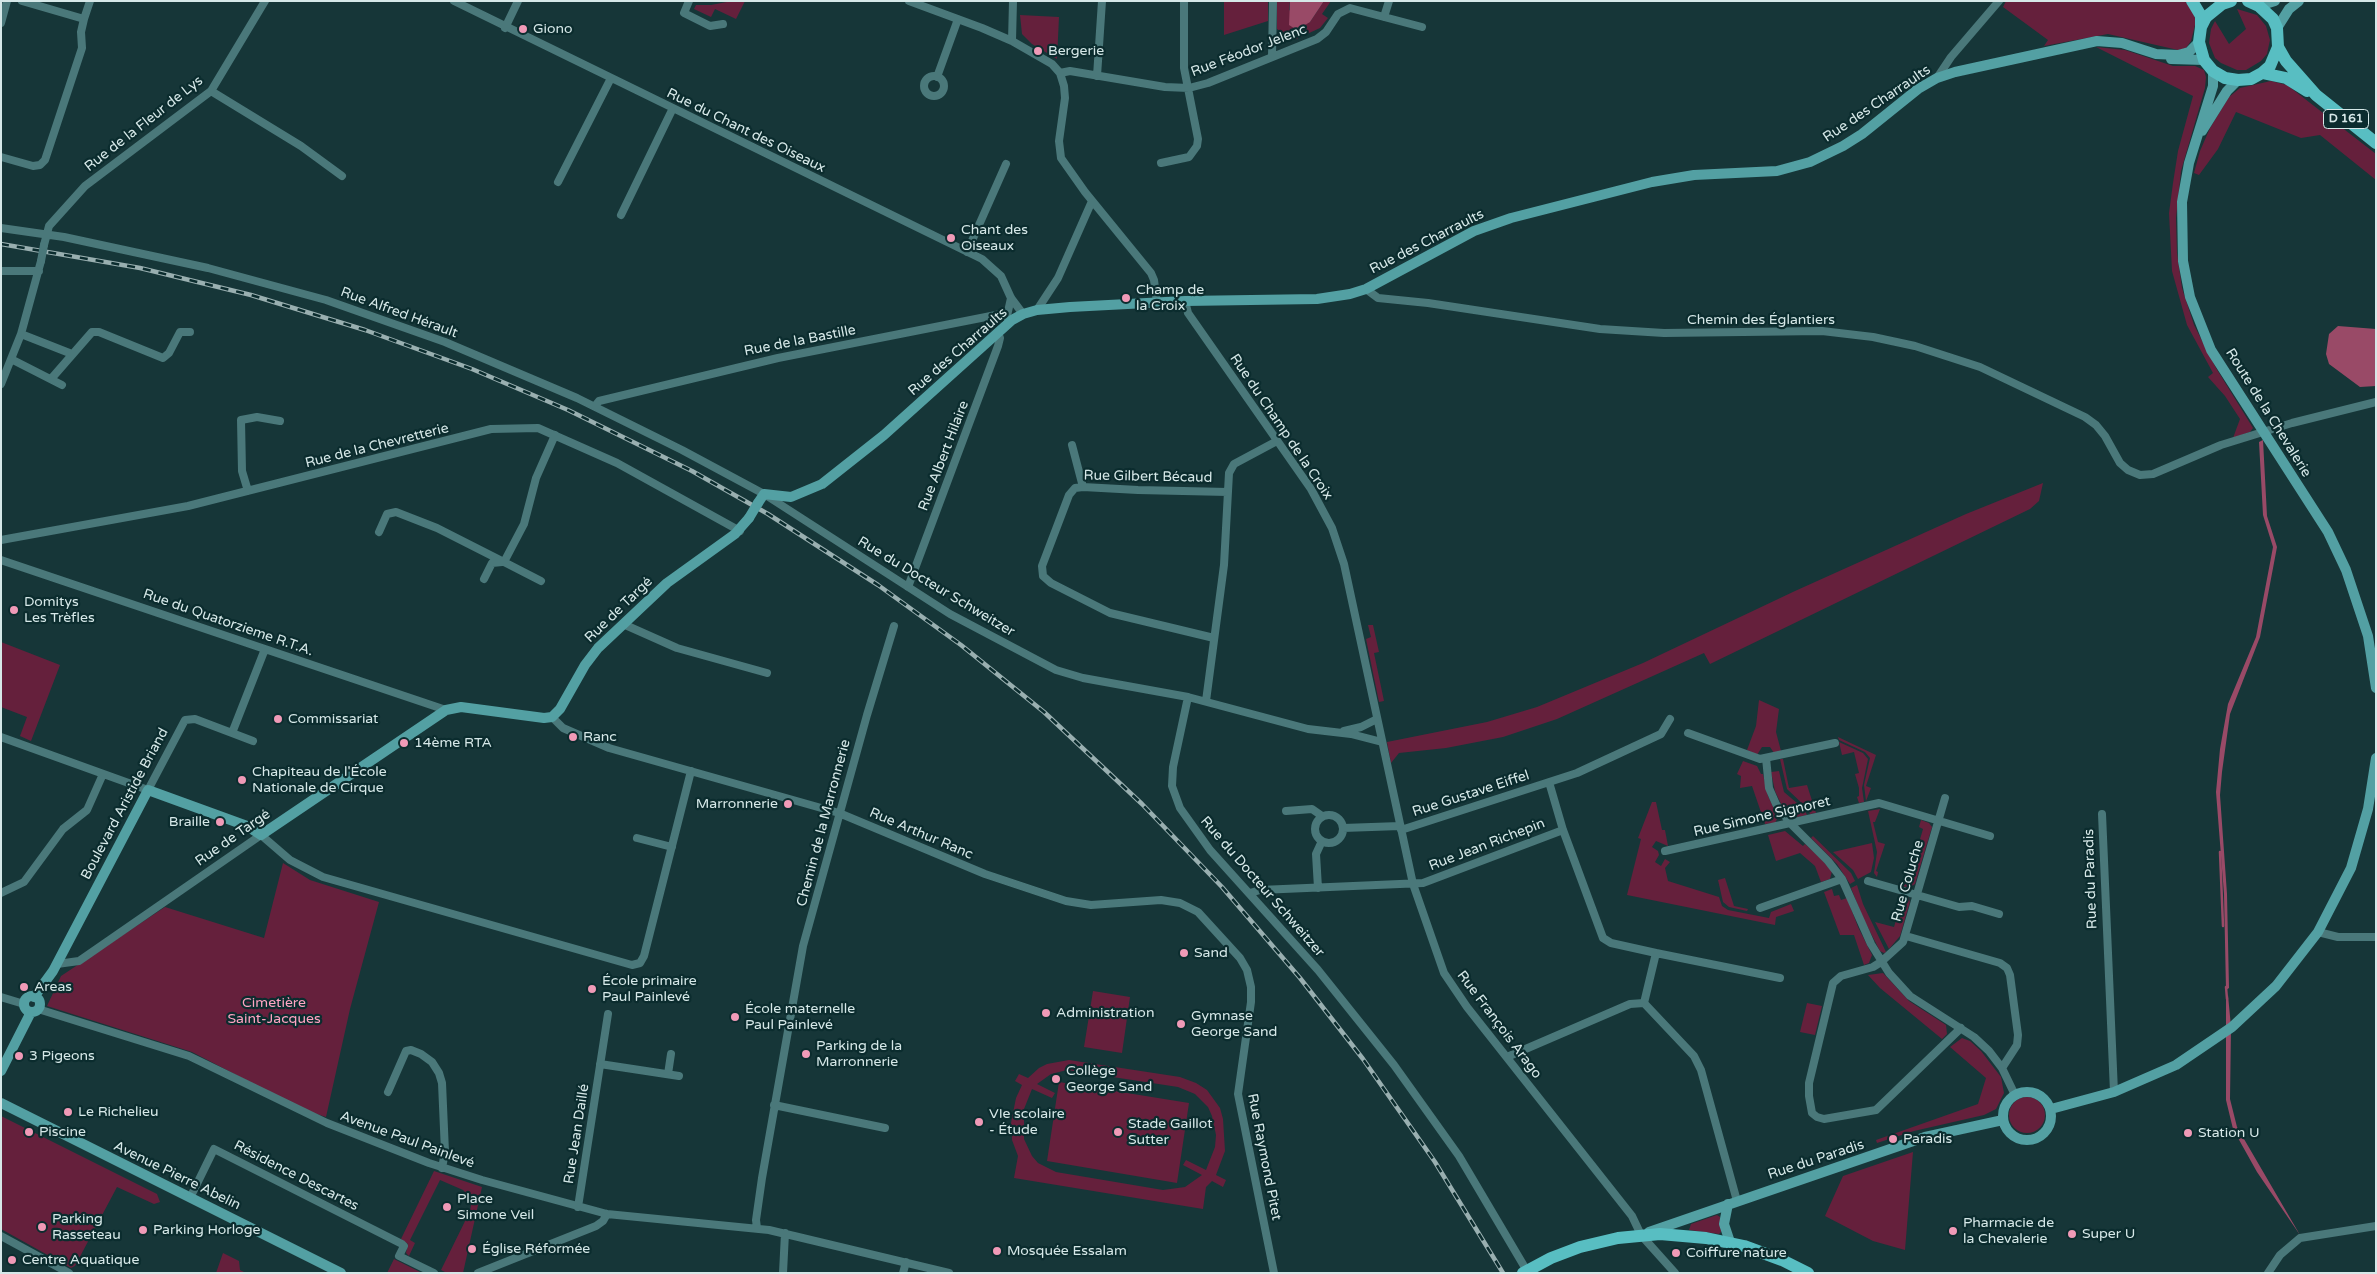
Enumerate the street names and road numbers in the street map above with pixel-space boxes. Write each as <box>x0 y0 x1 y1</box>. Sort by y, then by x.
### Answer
street label: Rue Féodor Jelenc <box>1189 21 1309 81</box>
street label: Rue des Charraults <box>1820 62 1934 146</box>
street label: Rue de la Fleur de Lys <box>81 73 207 175</box>
street label: Rue du Chant des Oiseaux <box>664 85 828 177</box>
road number: D 161 <box>2324 110 2368 128</box>
street label: Rue des Charraults <box>1367 206 1487 278</box>
street label: Rue Alfred Hérault <box>338 284 460 342</box>
street label: Rue des Charraults <box>905 304 1011 400</box>
street label: Chemin des Églantiers <box>1687 312 1835 328</box>
street label: Rue de la Bastille <box>743 322 857 360</box>
street label: Route de la Chevalerie <box>2221 345 2315 481</box>
street label: Rue du Champ de la Croix <box>1226 351 1336 503</box>
street label: Rue Albert Hilaire <box>915 398 973 514</box>
street label: Rue de la Chevretterie <box>303 420 451 472</box>
street label: Rue Gilbert Bécaud <box>1083 467 1213 487</box>
street label: Rue du Docteur Schweitzer <box>854 533 1018 641</box>
street label: Rue de Targé <box>582 574 656 646</box>
street label: Rue du Quatorzieme R.T.A. <box>141 586 315 660</box>
street label: Boulevard Aristide Briand <box>78 725 172 883</box>
street label: Chemin de la Marronnerie <box>794 738 854 908</box>
street label: Rue Gustave Eiffel <box>1410 767 1532 821</box>
street label: Rue Simone Signoret <box>1692 793 1832 841</box>
street label: Rue Arthur Ranc <box>867 805 975 863</box>
street label: Rue de Targé <box>192 806 274 870</box>
street label: Rue du Docteur Schweitzer <box>1196 813 1328 961</box>
street label: Rue Jean Richepin <box>1427 815 1547 875</box>
street label: Rue du Paradis <box>2081 829 2101 929</box>
street label: Rue Coluche <box>1888 838 1928 924</box>
street label: Rue François Arago <box>1453 968 1545 1082</box>
street label: Rue Jean Daillé <box>561 1083 593 1185</box>
street label: Rue Raymond Pitet <box>1243 1092 1285 1222</box>
street label: Avenue Paul Painlevé <box>338 1108 476 1172</box>
street label: Résidence Descartes <box>231 1137 361 1215</box>
street label: Rue du Paradis <box>1766 1137 1866 1183</box>
street label: Avenue Pierre Abelin <box>111 1138 243 1214</box>

